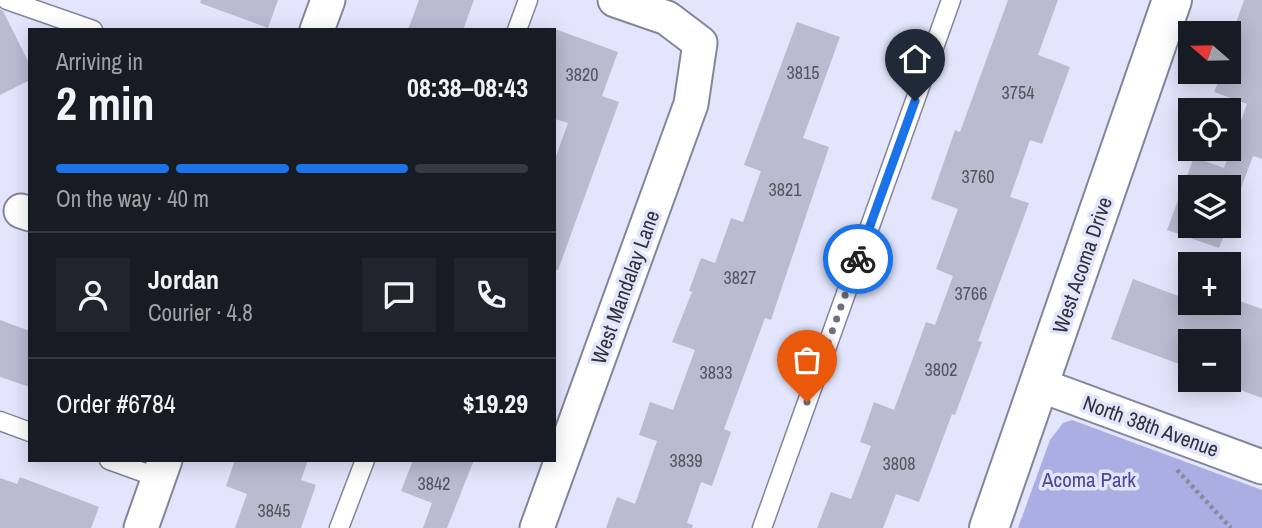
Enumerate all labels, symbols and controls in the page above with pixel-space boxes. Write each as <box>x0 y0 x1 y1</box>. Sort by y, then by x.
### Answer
north arrow <box>1178 21 1241 84</box>
map controls <box>1178 21 1241 392</box>
pin <box>885 29 945 101</box>
icon: home <box>896 40 934 78</box>
text: Arriving in <box>56 46 143 77</box>
house number: 3815 <box>787 60 819 85</box>
house number: 3820 <box>566 62 598 87</box>
text: 08:38–08:43 <box>407 70 528 105</box>
text: 2 min <box>56 72 155 134</box>
house number: 3754 <box>1002 80 1034 105</box>
button: locate <box>1178 98 1241 161</box>
house number: 3760 <box>962 164 994 189</box>
button: layers <box>1178 175 1241 238</box>
house number: 3821 <box>769 177 802 202</box>
text: On the way · 40 m <box>56 183 209 214</box>
street label: West Acoma Drive <box>1045 193 1119 337</box>
street label: West Mandalay Lane <box>584 206 666 368</box>
courier <box>823 224 893 294</box>
icon: bike <box>839 240 877 278</box>
button: + <box>1178 252 1241 315</box>
button: person <box>56 258 130 332</box>
button: chat <box>362 258 436 332</box>
button: phone <box>454 258 528 332</box>
text: Jordan <box>148 262 219 297</box>
house number: 3827 <box>724 265 756 290</box>
house number: 3766 <box>955 281 987 306</box>
text: Courier · 4.8 <box>148 297 253 328</box>
button: − <box>1178 329 1241 392</box>
pin <box>777 330 837 402</box>
icon: bag <box>788 341 826 379</box>
house number: 3802 <box>925 357 957 382</box>
house number: 3833 <box>700 360 732 385</box>
text: Order #6784 <box>56 386 176 421</box>
text: $19.29 <box>463 386 528 421</box>
street label: North 38th Avenue <box>1079 388 1223 464</box>
house number: 3839 <box>670 448 702 473</box>
house number: 3808 <box>883 451 915 476</box>
park label: Acoma Park <box>1041 465 1136 494</box>
house number: 3842 <box>418 471 450 496</box>
house number: 3845 <box>258 498 290 523</box>

